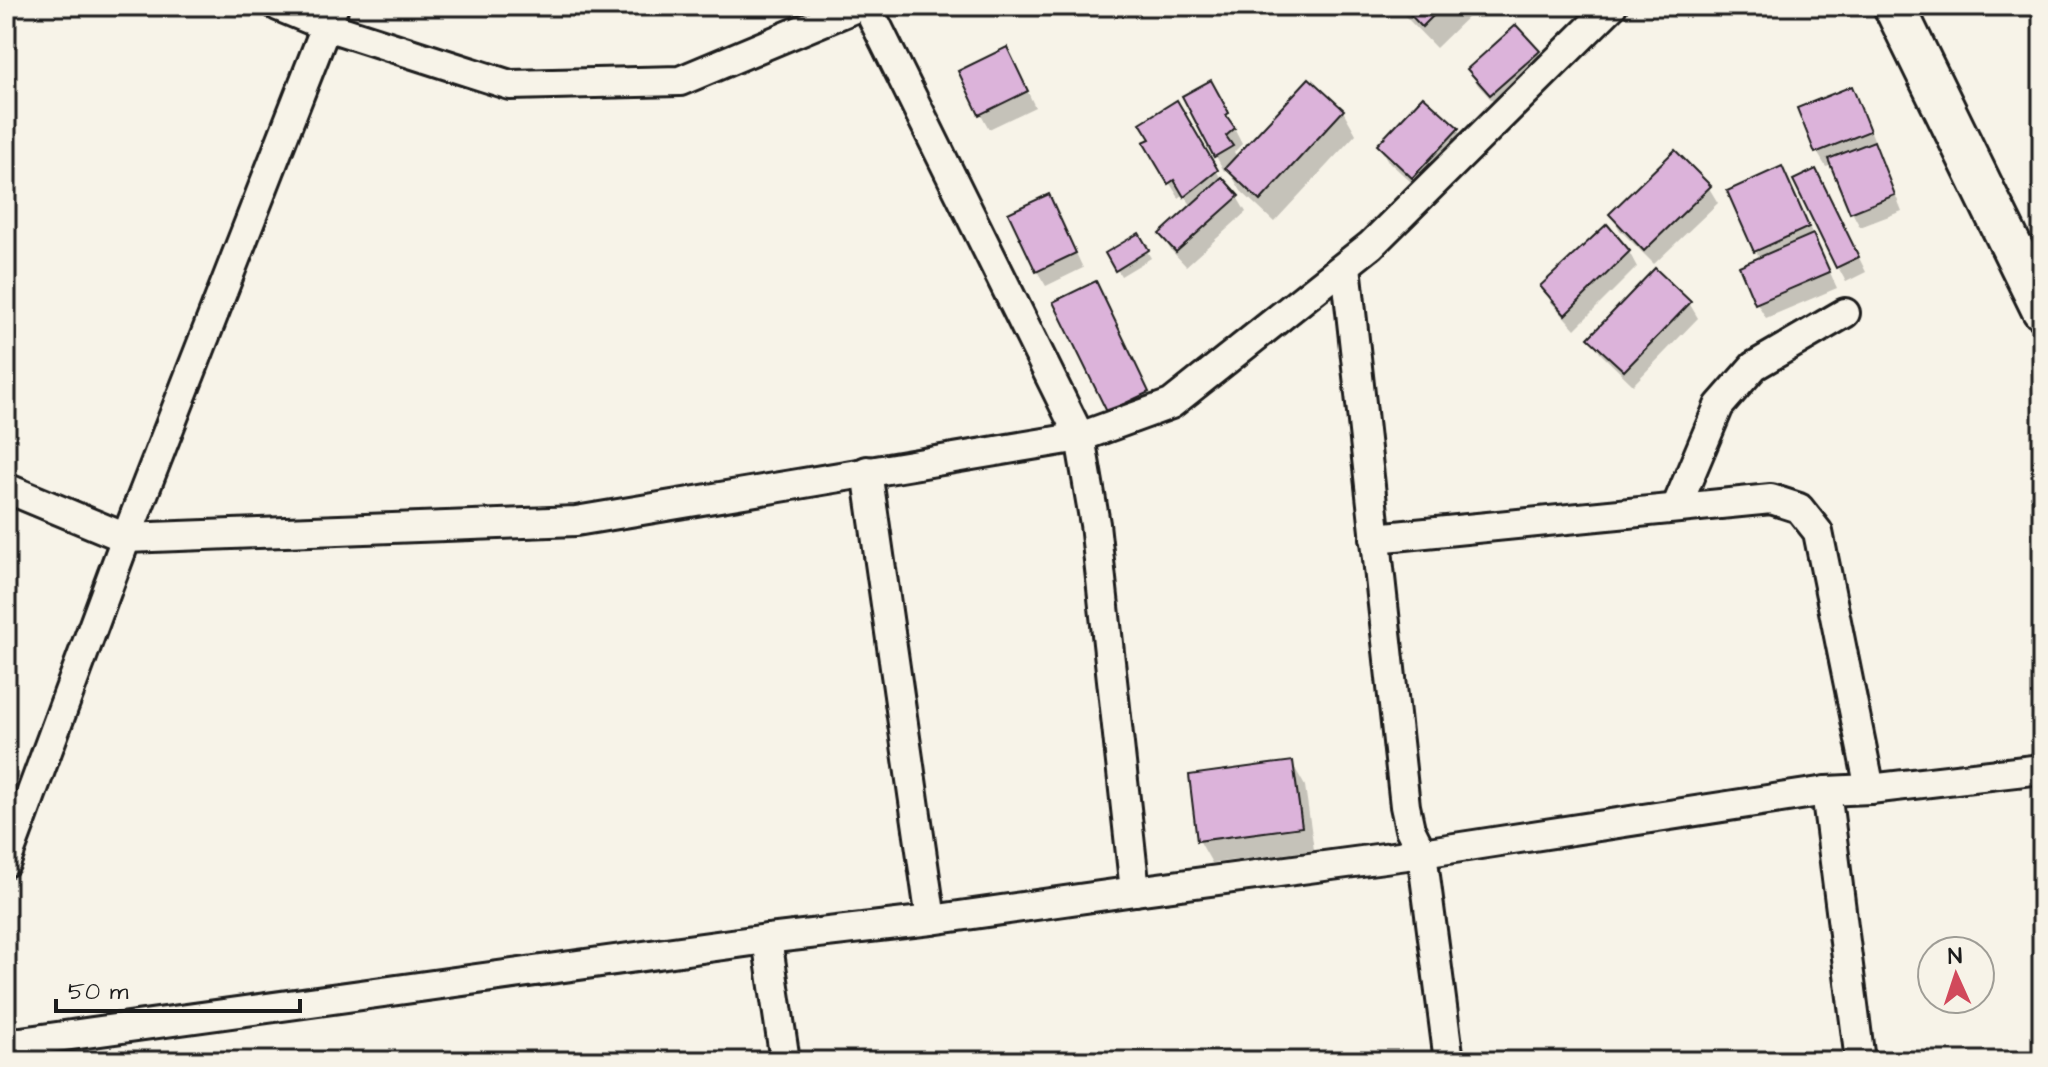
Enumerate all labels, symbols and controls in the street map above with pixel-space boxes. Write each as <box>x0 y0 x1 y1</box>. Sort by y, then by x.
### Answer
north arrow <box>1916 935 1996 1015</box>
text: N <box>1947 941 1963 972</box>
scale bar <box>56 963 300 1013</box>
text: 50 m <box>68 975 129 1009</box>

